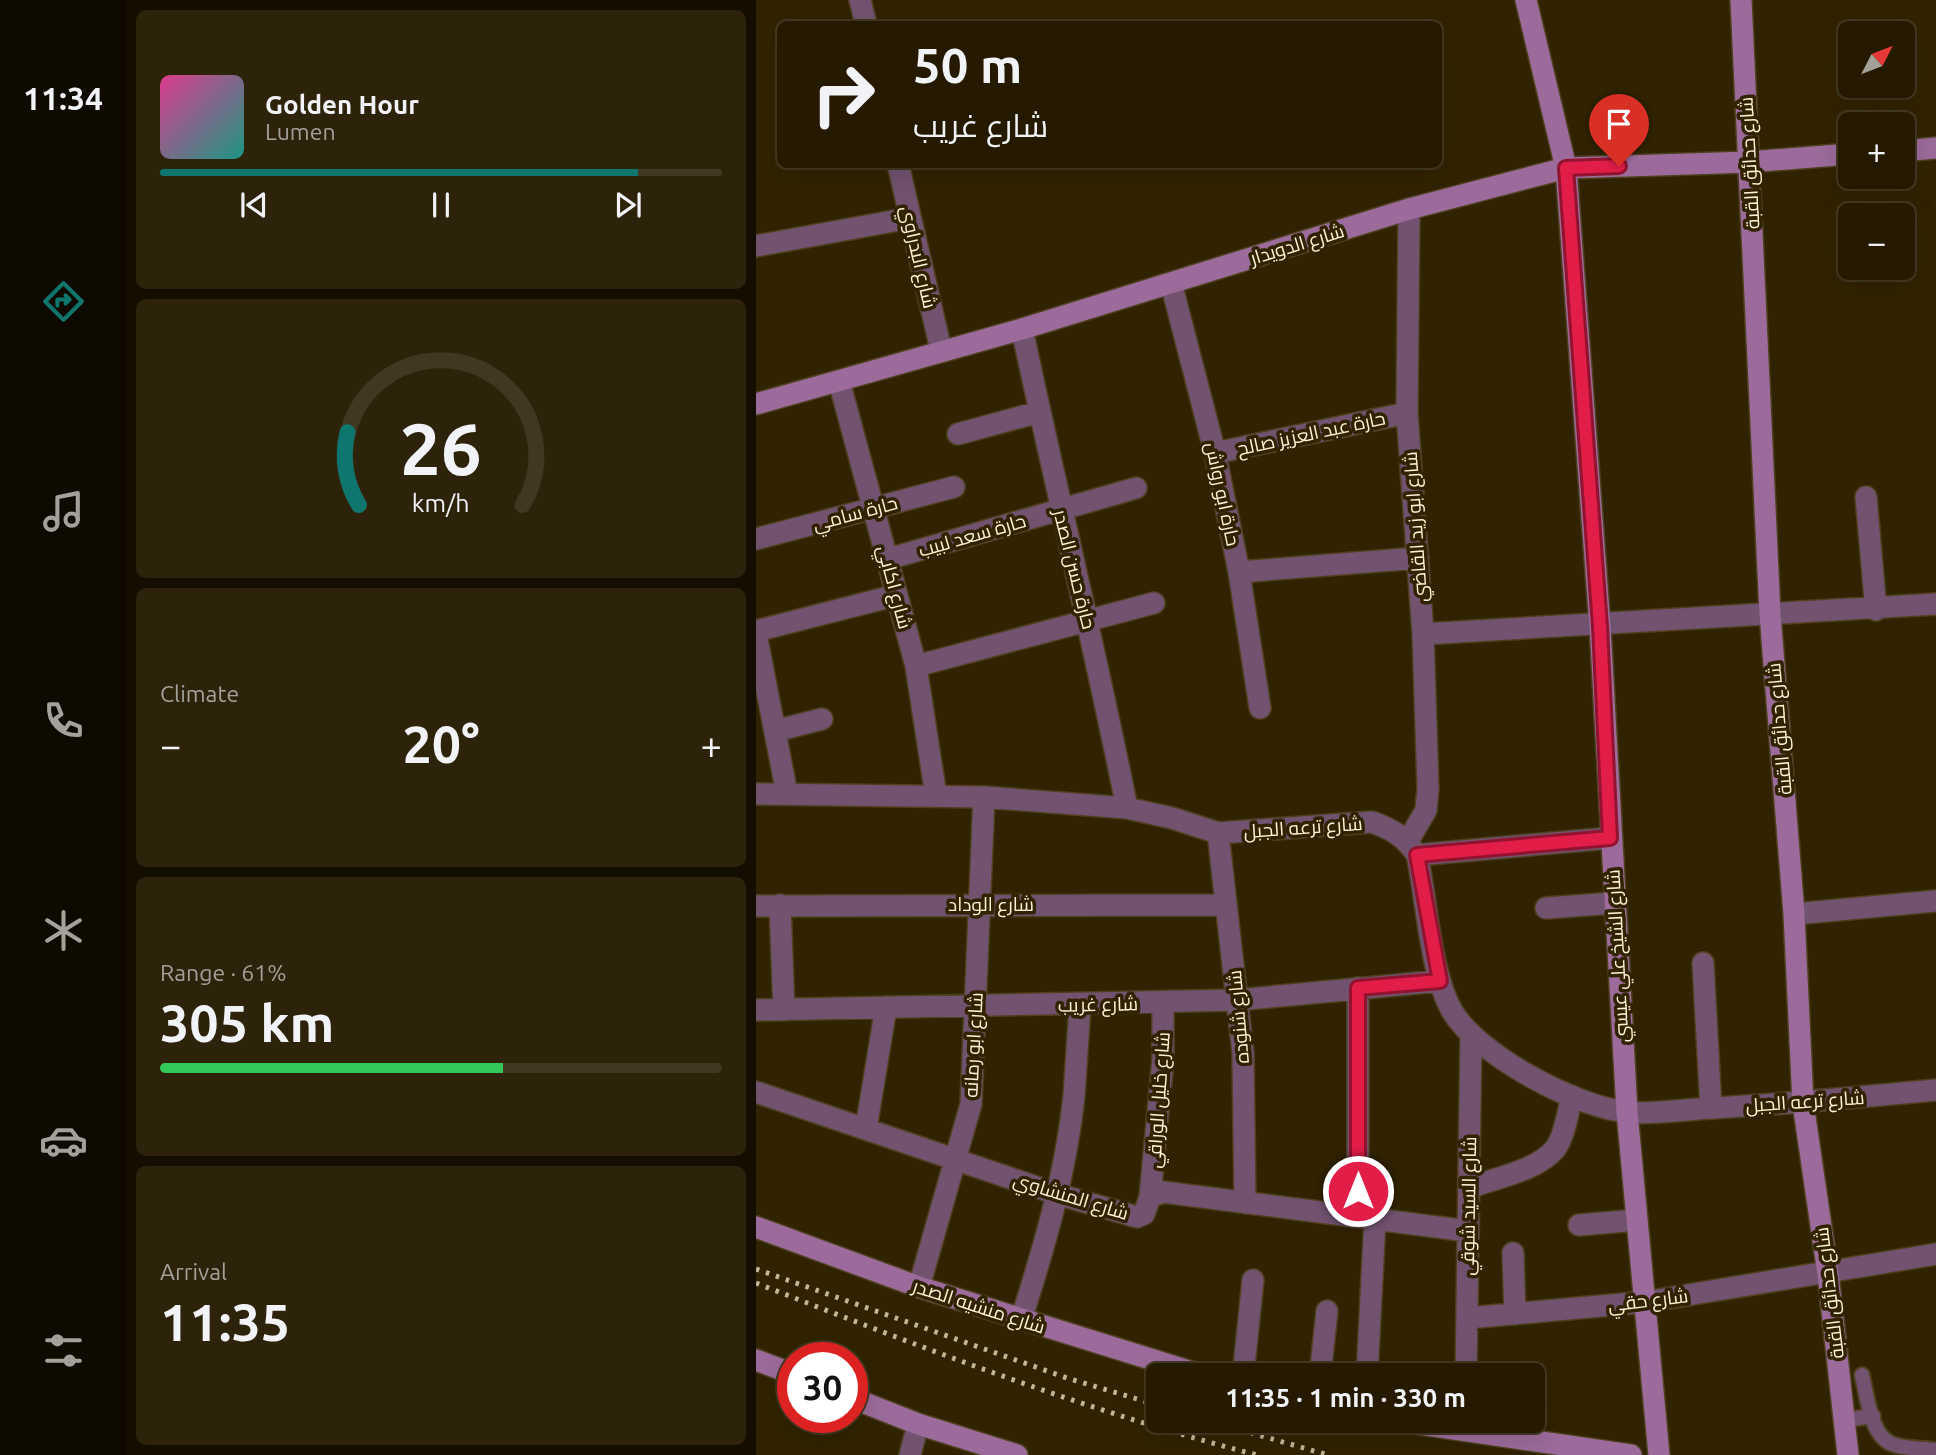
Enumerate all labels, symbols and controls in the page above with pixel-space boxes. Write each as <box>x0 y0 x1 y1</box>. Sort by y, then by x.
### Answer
north arrow <box>1838 21 1914 98</box>
map controls <box>1838 21 1915 280</box>
text: 50 m <box>913 37 1022 92</box>
icon: right <box>798 49 889 140</box>
text: 11:34 <box>23 80 103 116</box>
text: Golden Hour <box>265 90 419 119</box>
pin <box>1589 94 1649 166</box>
street label: شارع حدائق القبة <box>1735 96 1766 230</box>
icon: arrive <box>1600 105 1638 143</box>
text: شارع غريب <box>913 107 1048 143</box>
button: + <box>1838 112 1915 189</box>
text: Lumen <box>265 119 336 144</box>
icon: previous <box>235 186 273 224</box>
icon: pause <box>422 186 460 224</box>
icon: next <box>609 186 647 224</box>
button: − <box>1838 203 1915 280</box>
street label: شارع البدراوي <box>893 204 941 311</box>
street label: شارع الدويدار <box>1246 219 1348 272</box>
icon: directions <box>39 277 88 326</box>
text: 26 <box>400 407 482 489</box>
street label: حارة عبد العزيز صالح <box>1235 407 1388 462</box>
street label: حارة ابو رواش <box>1200 440 1245 548</box>
street label: شارع ابو زيد القاضي <box>1399 451 1435 603</box>
icon: music <box>39 487 88 536</box>
text: km/h <box>412 488 470 516</box>
street label: حارة سامي <box>810 491 901 539</box>
street label: حارة حسن الصدر <box>1048 506 1100 631</box>
street label: حارة سعد لبيب <box>916 509 1029 562</box>
street label: شارع اكابي <box>869 543 917 632</box>
street label: شارع حدائق القبة <box>1762 662 1799 796</box>
text: Climate <box>160 681 239 706</box>
icon: phone <box>39 696 88 745</box>
text: 20° <box>402 715 480 773</box>
text: − <box>160 724 181 766</box>
text: + <box>701 724 722 766</box>
street label: شارع ترعه الجبل <box>1243 812 1363 845</box>
street label: شارع الشيخ علي عيسي <box>1601 869 1637 1043</box>
street label: شارع الوداد <box>948 893 1034 918</box>
icon: climate <box>39 906 88 955</box>
text: Range · 61% <box>160 960 287 985</box>
street label: شارع شنوده <box>1223 969 1256 1065</box>
street label: شارع ابو رمانه <box>959 992 990 1098</box>
street label: شارع غريب <box>1058 992 1138 1019</box>
text: 305 km <box>160 994 334 1052</box>
street label: شارع خليل الوراقي <box>1142 1031 1178 1169</box>
street label: شارع ترعه الجبل <box>1745 1086 1865 1119</box>
icon: car <box>39 1116 88 1165</box>
street label: شارع السيد شوقي <box>1456 1136 1484 1276</box>
position arrow <box>1321 1154 1395 1228</box>
street label: شارع المنشاوي <box>1010 1168 1131 1228</box>
street label: شارع حدائق القبة <box>1810 1226 1851 1360</box>
text: Arrival <box>160 1259 227 1284</box>
street label: شارع منشيه الصدر <box>908 1274 1048 1341</box>
street label: شارع حقي <box>1607 1284 1690 1320</box>
text: 11:35 <box>160 1293 290 1351</box>
icon: filters <box>39 1326 88 1375</box>
speed limit sign: 30 <box>777 1342 868 1433</box>
text: 11:35 · 1 min · 330 m <box>1225 1383 1466 1412</box>

